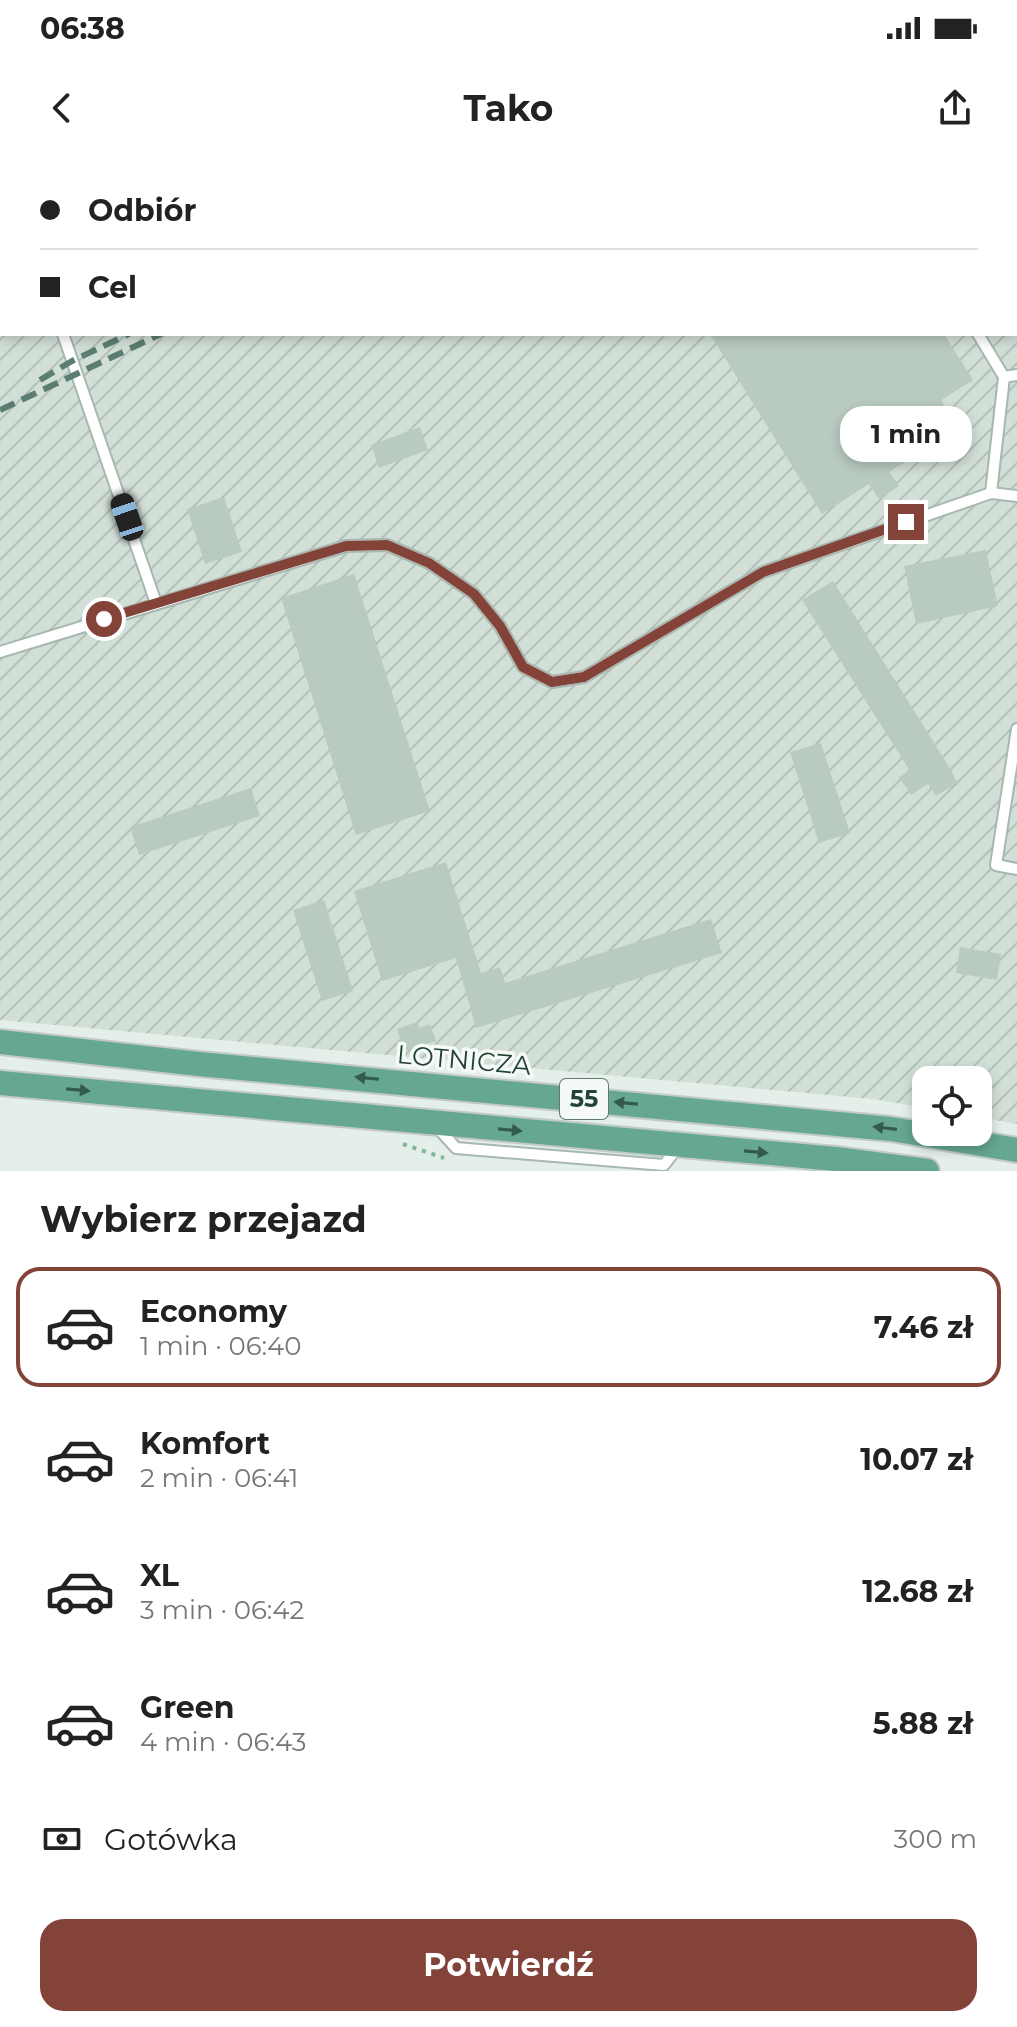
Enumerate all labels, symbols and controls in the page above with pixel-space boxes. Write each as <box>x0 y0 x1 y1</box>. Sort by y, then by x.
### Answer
text: 06:38 <box>40 10 125 47</box>
icon: back <box>40 86 84 130</box>
text: Tako <box>464 86 553 130</box>
icon: share <box>933 86 977 130</box>
text: Odbiór <box>88 192 196 229</box>
text: Cel <box>88 269 137 306</box>
callout: 1 min <box>840 406 972 462</box>
text: 1 min <box>871 418 941 450</box>
car <box>108 490 146 544</box>
route end <box>888 504 924 540</box>
route start <box>86 601 122 637</box>
street label: LOTNICZA <box>396 1038 533 1082</box>
map controls <box>912 1066 992 1146</box>
button: locate <box>912 1066 992 1146</box>
one-way arrow <box>354 1072 379 1085</box>
road number: 55 <box>560 1079 608 1119</box>
one-way arrow <box>66 1083 91 1096</box>
one-way arrow <box>613 1096 638 1109</box>
one-way arrow <box>872 1122 897 1135</box>
one-way arrow <box>498 1123 523 1136</box>
one-way arrow <box>744 1146 769 1159</box>
text: Wybierz przejazd <box>40 1197 367 1241</box>
icon: car <box>44 1291 116 1363</box>
text: Economy <box>140 1293 287 1330</box>
text: 7.46 zł <box>874 1309 973 1346</box>
text: 1 min · 06:40 <box>140 1330 302 1362</box>
icon: car <box>44 1423 116 1495</box>
text: Komfort <box>140 1425 270 1462</box>
text: 10.07 zł <box>860 1441 973 1478</box>
text: 2 min · 06:41 <box>140 1462 298 1494</box>
icon: car <box>44 1555 116 1627</box>
text: XL <box>140 1557 179 1594</box>
text: 12.68 zł <box>862 1573 973 1610</box>
text: 3 min · 06:42 <box>140 1594 304 1626</box>
icon: car <box>44 1687 116 1759</box>
text: Green <box>140 1689 234 1726</box>
text: 5.88 zł <box>873 1705 973 1742</box>
text: 4 min · 06:43 <box>140 1726 306 1758</box>
icon: cash <box>40 1817 84 1861</box>
text: Gotówka <box>104 1821 238 1858</box>
text: 300 m <box>894 1823 977 1855</box>
button: Potwierdź <box>40 1919 977 2011</box>

